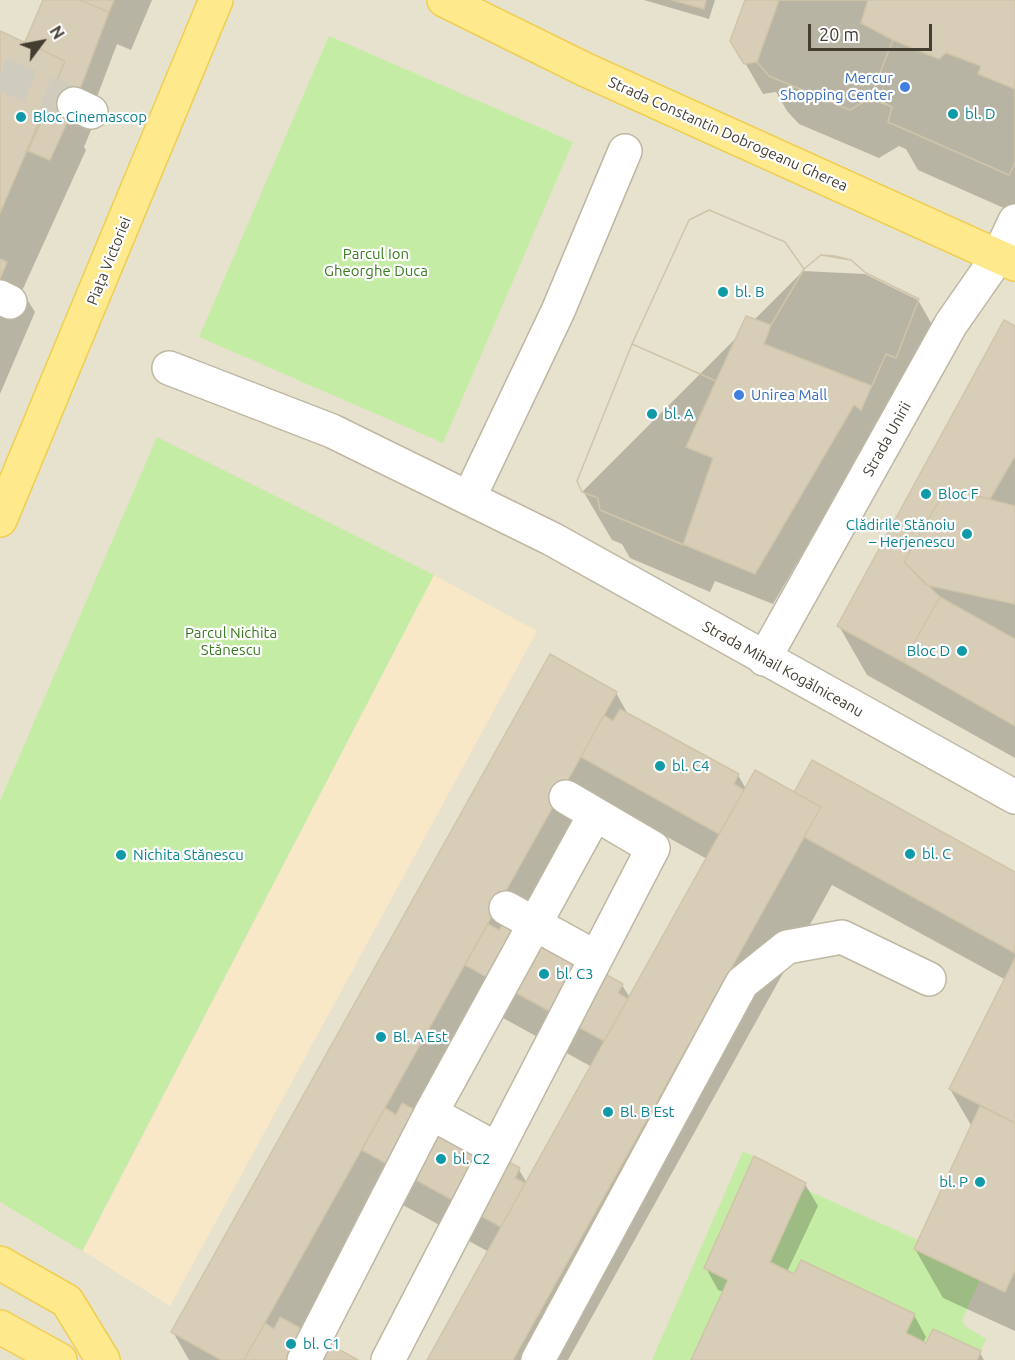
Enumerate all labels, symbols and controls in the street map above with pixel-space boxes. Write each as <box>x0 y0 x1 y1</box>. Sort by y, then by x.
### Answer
north arrow <box>12 12 72 72</box>
scale bar <box>811 12 936 50</box>
text: N <box>46 23 68 42</box>
text: 20 m <box>819 24 859 44</box>
place label: Mercur Shopping Center <box>780 69 893 104</box>
street label: Strada Constantin Dobrogeanu Gherea <box>606 73 850 195</box>
marker: Mercur Shopping Center <box>898 80 912 94</box>
place label: bl. D <box>965 105 995 123</box>
marker: bl. D <box>946 107 960 121</box>
place label: Bloc Cinemascop <box>33 108 147 126</box>
marker: Bloc Cinemascop <box>14 110 28 124</box>
street label: Piața Victoriei <box>83 214 135 308</box>
park label: Parcul Ion Gheorghe Duca <box>324 245 428 280</box>
place label: bl. B <box>735 283 764 301</box>
marker: bl. B <box>716 285 730 299</box>
place label: Unirea Mall <box>751 386 827 404</box>
marker: Unirea Mall <box>732 388 746 402</box>
street label: Strada Unirii <box>859 399 915 479</box>
place label: bl. A <box>664 405 694 423</box>
marker: bl. A <box>645 407 659 421</box>
place label: Bloc F <box>938 485 979 503</box>
marker: Bloc F <box>919 487 933 501</box>
place label: Clădirile Stănoiu – Herjenescu <box>846 516 955 551</box>
marker: Clădirile Stănoiu – Herjenescu <box>960 527 974 541</box>
street label: Strada Mihail Kogălniceanu <box>699 617 867 721</box>
park label: Parcul Nichita Stănescu <box>185 624 277 659</box>
place label: Bloc D <box>907 642 950 660</box>
marker: Bloc D <box>955 644 969 658</box>
place label: bl. C4 <box>672 757 710 775</box>
marker: bl. C4 <box>653 759 667 773</box>
place label: bl. C <box>922 845 951 863</box>
place label: Nichita Stănescu <box>133 846 244 864</box>
marker: bl. C <box>903 847 917 861</box>
marker: Nichita Stănescu <box>114 848 128 862</box>
place label: bl. C3 <box>556 965 594 983</box>
marker: bl. C3 <box>537 967 551 981</box>
place label: Bl. A Est <box>393 1028 448 1046</box>
marker: Bl. A Est <box>374 1030 388 1044</box>
place label: Bl. B Est <box>620 1103 674 1121</box>
marker: Bl. B Est <box>601 1105 615 1119</box>
place label: bl. C2 <box>453 1150 491 1168</box>
marker: bl. C2 <box>434 1152 448 1166</box>
place label: bl. P <box>939 1173 968 1191</box>
marker: bl. P <box>973 1175 987 1189</box>
place label: bl. C1 <box>303 1335 341 1353</box>
marker: bl. C1 <box>284 1337 298 1351</box>

